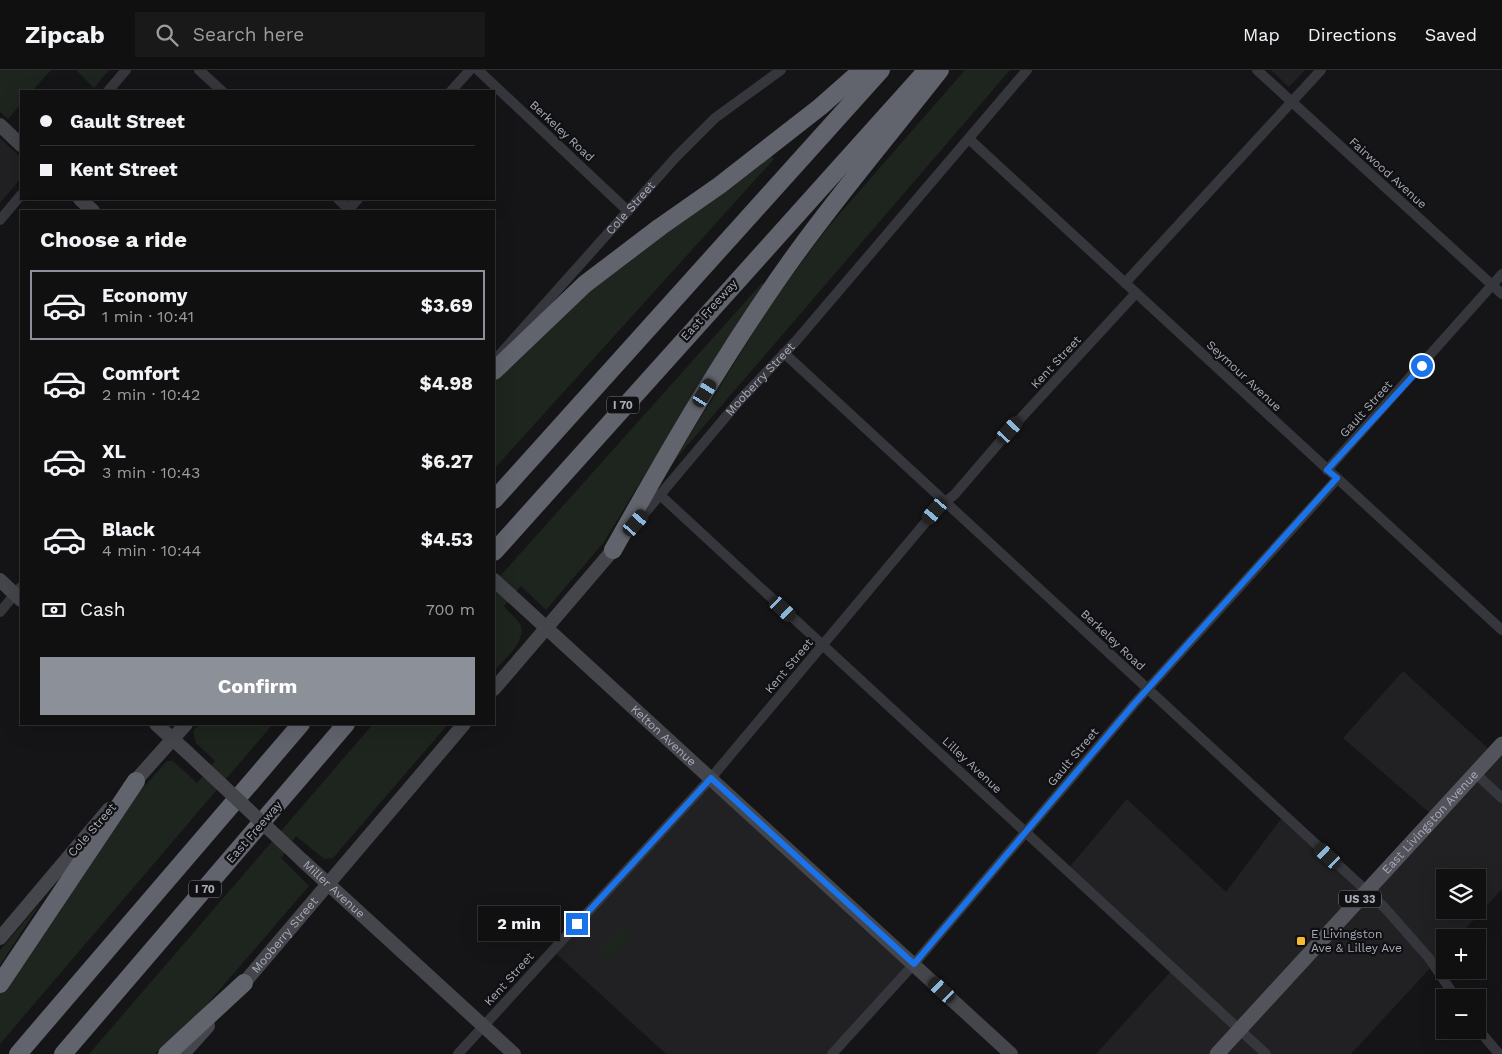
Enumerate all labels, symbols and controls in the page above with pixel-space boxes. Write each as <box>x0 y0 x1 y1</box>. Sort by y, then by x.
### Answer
search box <box>135 12 485 57</box>
text: Zipcab <box>25 21 105 49</box>
icon: search <box>153 21 181 49</box>
text: Search here <box>193 23 304 46</box>
text: Map <box>1243 24 1280 45</box>
text: Directions <box>1308 24 1397 45</box>
text: Saved <box>1425 24 1477 45</box>
street label: Berkeley Road <box>527 98 597 164</box>
text: Gault Street <box>70 110 185 133</box>
street label: Fairwood Avenue <box>1346 135 1430 212</box>
text: Kent Street <box>70 158 178 181</box>
street label: Cole Street <box>603 179 658 237</box>
text: Choose a ride <box>40 227 187 252</box>
street label: East Freeway <box>678 276 741 344</box>
icon: car <box>42 283 87 328</box>
text: Economy <box>102 284 187 307</box>
text: $3.69 <box>421 294 473 317</box>
text: 1 min · 10:41 <box>102 307 194 326</box>
street label: Kent Street <box>1028 333 1084 391</box>
street label: Seymour Avenue <box>1204 338 1284 414</box>
street label: Mooberry Street <box>723 340 798 419</box>
route start <box>1411 355 1433 377</box>
icon: car <box>42 361 87 406</box>
text: Comfort <box>102 362 180 385</box>
text: $4.98 <box>420 372 473 395</box>
car <box>690 376 719 410</box>
street label: Gault Street <box>1337 378 1395 440</box>
text: 2 min · 10:42 <box>102 385 200 404</box>
road number: I 70 <box>607 396 639 414</box>
car <box>994 414 1025 446</box>
icon: car <box>42 439 87 484</box>
text: XL <box>102 440 126 463</box>
text: $6.27 <box>421 450 473 473</box>
text: 3 min · 10:43 <box>102 463 200 482</box>
car <box>919 495 950 527</box>
car <box>620 507 651 539</box>
icon: car <box>42 517 87 562</box>
text: Black <box>102 518 155 541</box>
text: $4.53 <box>421 528 473 551</box>
text: 4 min · 10:44 <box>102 541 201 560</box>
car <box>766 593 799 625</box>
icon: cash <box>40 596 68 624</box>
text: Cash <box>80 598 126 621</box>
text: 700 m <box>426 600 475 619</box>
street label: Berkeley Road <box>1078 607 1148 673</box>
street label: Kent Street <box>762 636 816 696</box>
button: Confirm <box>40 657 475 715</box>
street label: Kelton Avenue <box>628 702 699 769</box>
street label: Gault Street <box>1045 725 1101 789</box>
street label: Lilley Avenue <box>939 734 1005 796</box>
street label: East Livingston Avenue <box>1379 767 1481 877</box>
street label: East Freeway <box>223 797 285 866</box>
street label: Cole Street <box>65 800 119 860</box>
car <box>1311 840 1344 872</box>
street label: Miller Avenue <box>300 858 368 921</box>
map controls <box>1436 869 1486 1039</box>
button: layers <box>1436 869 1486 919</box>
road number: I 70 <box>189 881 221 898</box>
road number: US 33 <box>1339 891 1381 908</box>
street label: Mooberry Street <box>249 894 321 976</box>
callout: 2 min <box>477 906 560 942</box>
route end <box>566 913 588 935</box>
text: 2 min <box>497 914 541 933</box>
place label: E Livingston Ave & Lilley Ave <box>1311 927 1402 955</box>
button: + <box>1436 929 1486 979</box>
marker: E Livingston Ave & Lilley Ave <box>1295 935 1307 947</box>
street label: Kent Street <box>481 949 537 1009</box>
car <box>925 974 958 1006</box>
button: − <box>1436 989 1486 1039</box>

